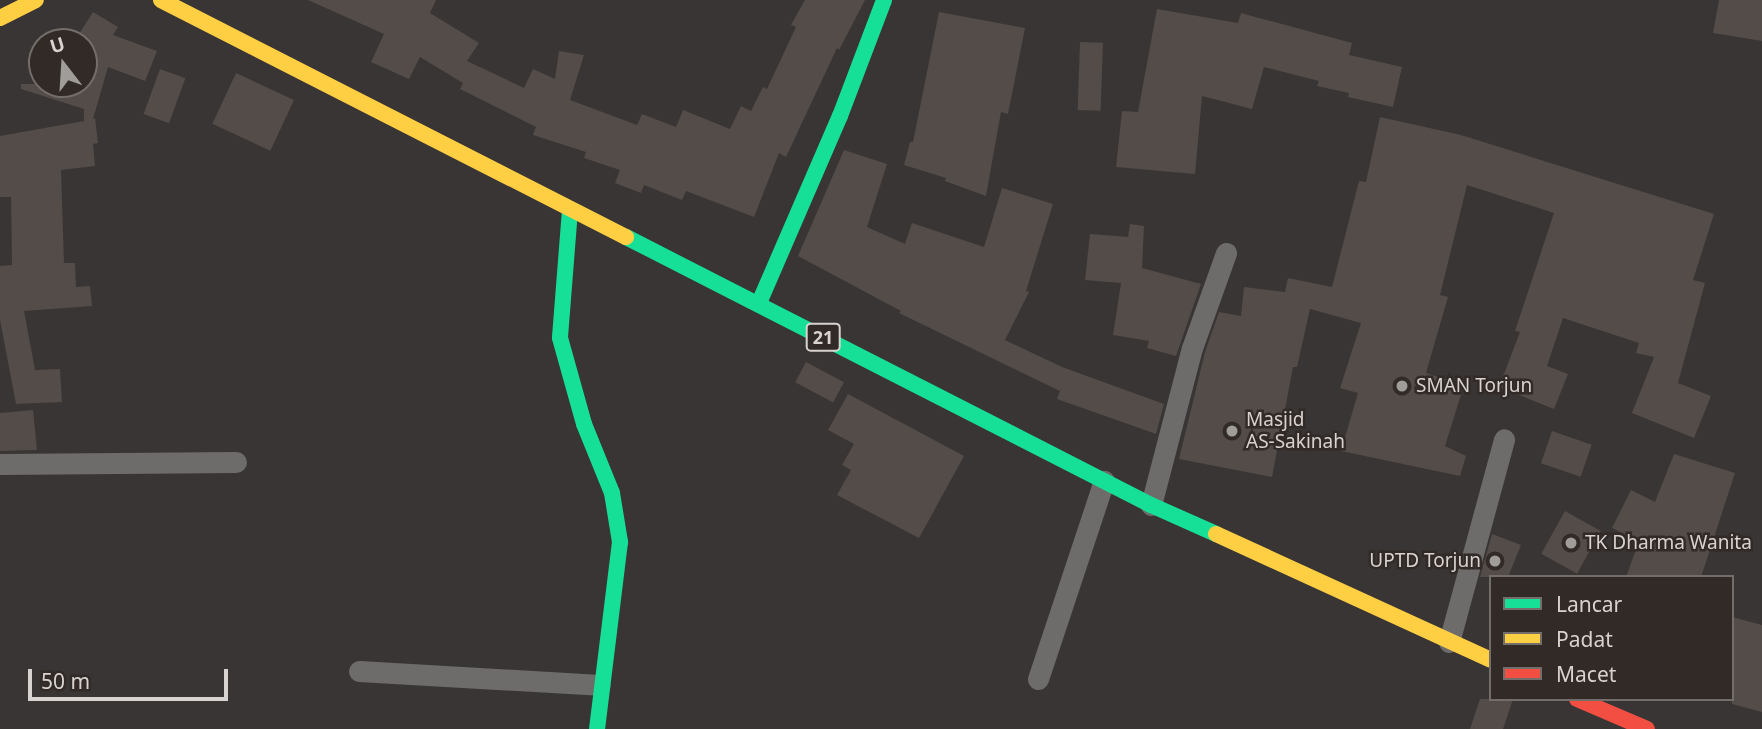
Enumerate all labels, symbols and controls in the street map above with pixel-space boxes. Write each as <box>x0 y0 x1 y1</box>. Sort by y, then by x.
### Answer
north arrow <box>28 28 98 98</box>
text: U <box>47 30 68 59</box>
road number: 21 <box>806 323 840 352</box>
place label: SMAN Torjun <box>1416 375 1532 397</box>
marker: SMAN Torjun <box>1394 378 1410 394</box>
place label: Masjid AS-Sakinah <box>1246 409 1345 453</box>
marker: Masjid AS-Sakinah <box>1224 423 1240 439</box>
place label: TK Dharma Wanita <box>1585 532 1752 554</box>
marker: TK Dharma Wanita <box>1563 535 1579 551</box>
place label: UPTD Torjun <box>1369 550 1481 572</box>
marker: UPTD Torjun <box>1487 553 1503 569</box>
legend <box>1489 575 1734 701</box>
text: Lancar <box>1556 590 1622 618</box>
text: Padat <box>1556 625 1613 653</box>
scale bar <box>32 656 231 700</box>
text: Macet <box>1556 660 1616 688</box>
text: 50 m <box>41 667 90 695</box>

